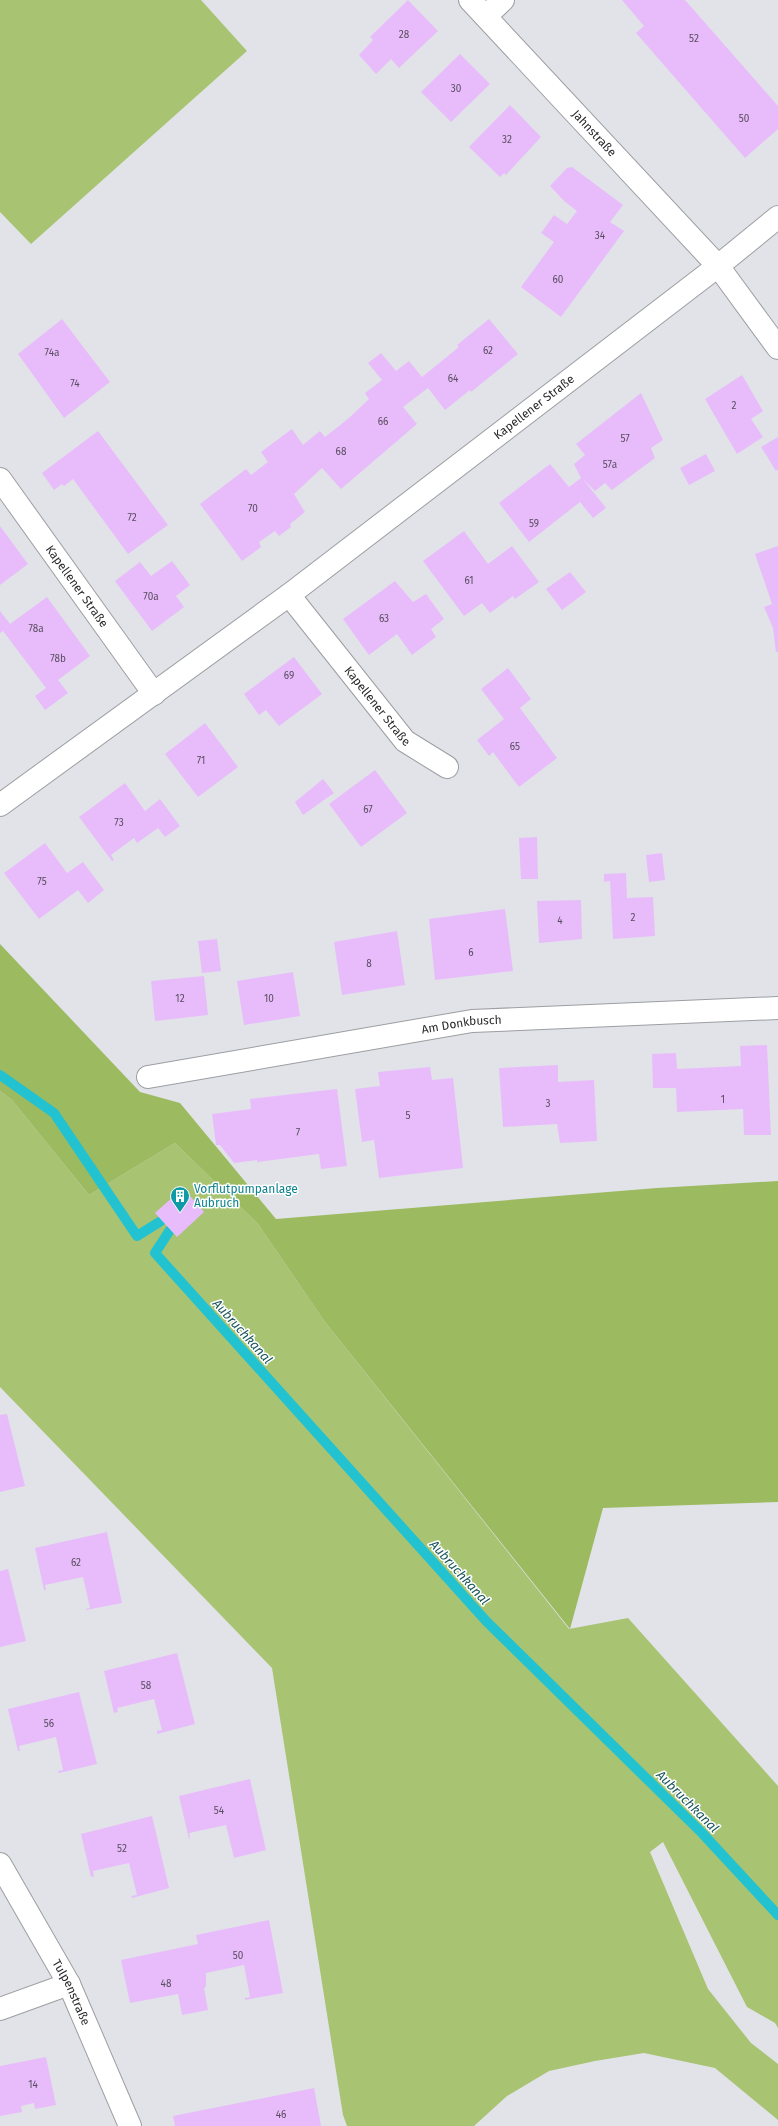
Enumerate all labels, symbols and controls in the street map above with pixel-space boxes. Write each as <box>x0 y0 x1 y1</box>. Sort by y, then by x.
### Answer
house number: 28 <box>399 29 410 41</box>
house number: 52 <box>689 33 699 45</box>
house number: 30 <box>451 83 462 95</box>
street label: Jahnstraße <box>569 107 619 159</box>
house number: 50 <box>739 113 750 125</box>
house number: 32 <box>502 134 512 146</box>
house number: 34 <box>595 230 606 242</box>
house number: 60 <box>553 274 564 286</box>
house number: 62 <box>483 345 493 357</box>
house number: 74a <box>45 347 59 359</box>
street label: Kapellener Straße <box>491 372 577 442</box>
house number: 64 <box>448 373 459 385</box>
house number: 74 <box>70 378 80 390</box>
house number: 2 <box>732 400 737 412</box>
house number: 66 <box>378 416 388 428</box>
house number: 57 <box>620 433 630 445</box>
house number: 68 <box>336 446 347 458</box>
house number: 57a <box>603 459 617 471</box>
house number: 70 <box>248 503 258 515</box>
house number: 72 <box>127 512 137 524</box>
house number: 59 <box>529 518 539 530</box>
street label: Kapellener Straße <box>43 543 111 630</box>
house number: 61 <box>464 575 474 587</box>
house number: 70a <box>143 591 159 603</box>
house number: 63 <box>379 613 389 625</box>
house number: 78a <box>28 623 44 635</box>
house number: 78b <box>50 653 66 665</box>
street label: Kapellener Straße <box>342 664 412 749</box>
house number: 69 <box>284 670 294 682</box>
house number: 65 <box>510 741 520 753</box>
house number: 71 <box>197 755 205 767</box>
house number: 67 <box>363 804 373 816</box>
house number: 73 <box>114 817 124 829</box>
house number: 75 <box>37 876 47 888</box>
house number: 2 <box>631 912 636 924</box>
house number: 4 <box>557 915 563 927</box>
house number: 6 <box>468 947 474 959</box>
house number: 8 <box>366 958 372 970</box>
house number: 12 <box>175 993 185 1005</box>
house number: 10 <box>264 993 274 1005</box>
street label: Am Donkbusch <box>420 1013 502 1037</box>
house number: 1 <box>721 1094 725 1106</box>
house number: 3 <box>546 1098 551 1110</box>
house number: 5 <box>405 1110 411 1122</box>
house number: 7 <box>296 1127 301 1139</box>
place label: Vorflutpumpanlage Aubruch <box>194 1182 298 1210</box>
building icon: Vorflutpumpanlage Aubruch <box>169 1185 191 1213</box>
water label: Aubruchkanal <box>209 1295 276 1367</box>
water label: Aubruchkanal <box>426 1536 493 1608</box>
house number: 62 <box>71 1557 81 1569</box>
house number: 58 <box>141 1680 152 1692</box>
house number: 56 <box>44 1718 54 1730</box>
water label: Aubruchkanal <box>653 1766 722 1836</box>
house number: 54 <box>214 1805 225 1817</box>
house number: 52 <box>117 1843 127 1855</box>
house number: 50 <box>233 1950 244 1962</box>
street label: Tulpenstraße <box>49 1957 93 2027</box>
house number: 48 <box>161 1978 172 1990</box>
house number: 14 <box>28 2079 39 2091</box>
house number: 46 <box>276 2109 286 2121</box>

